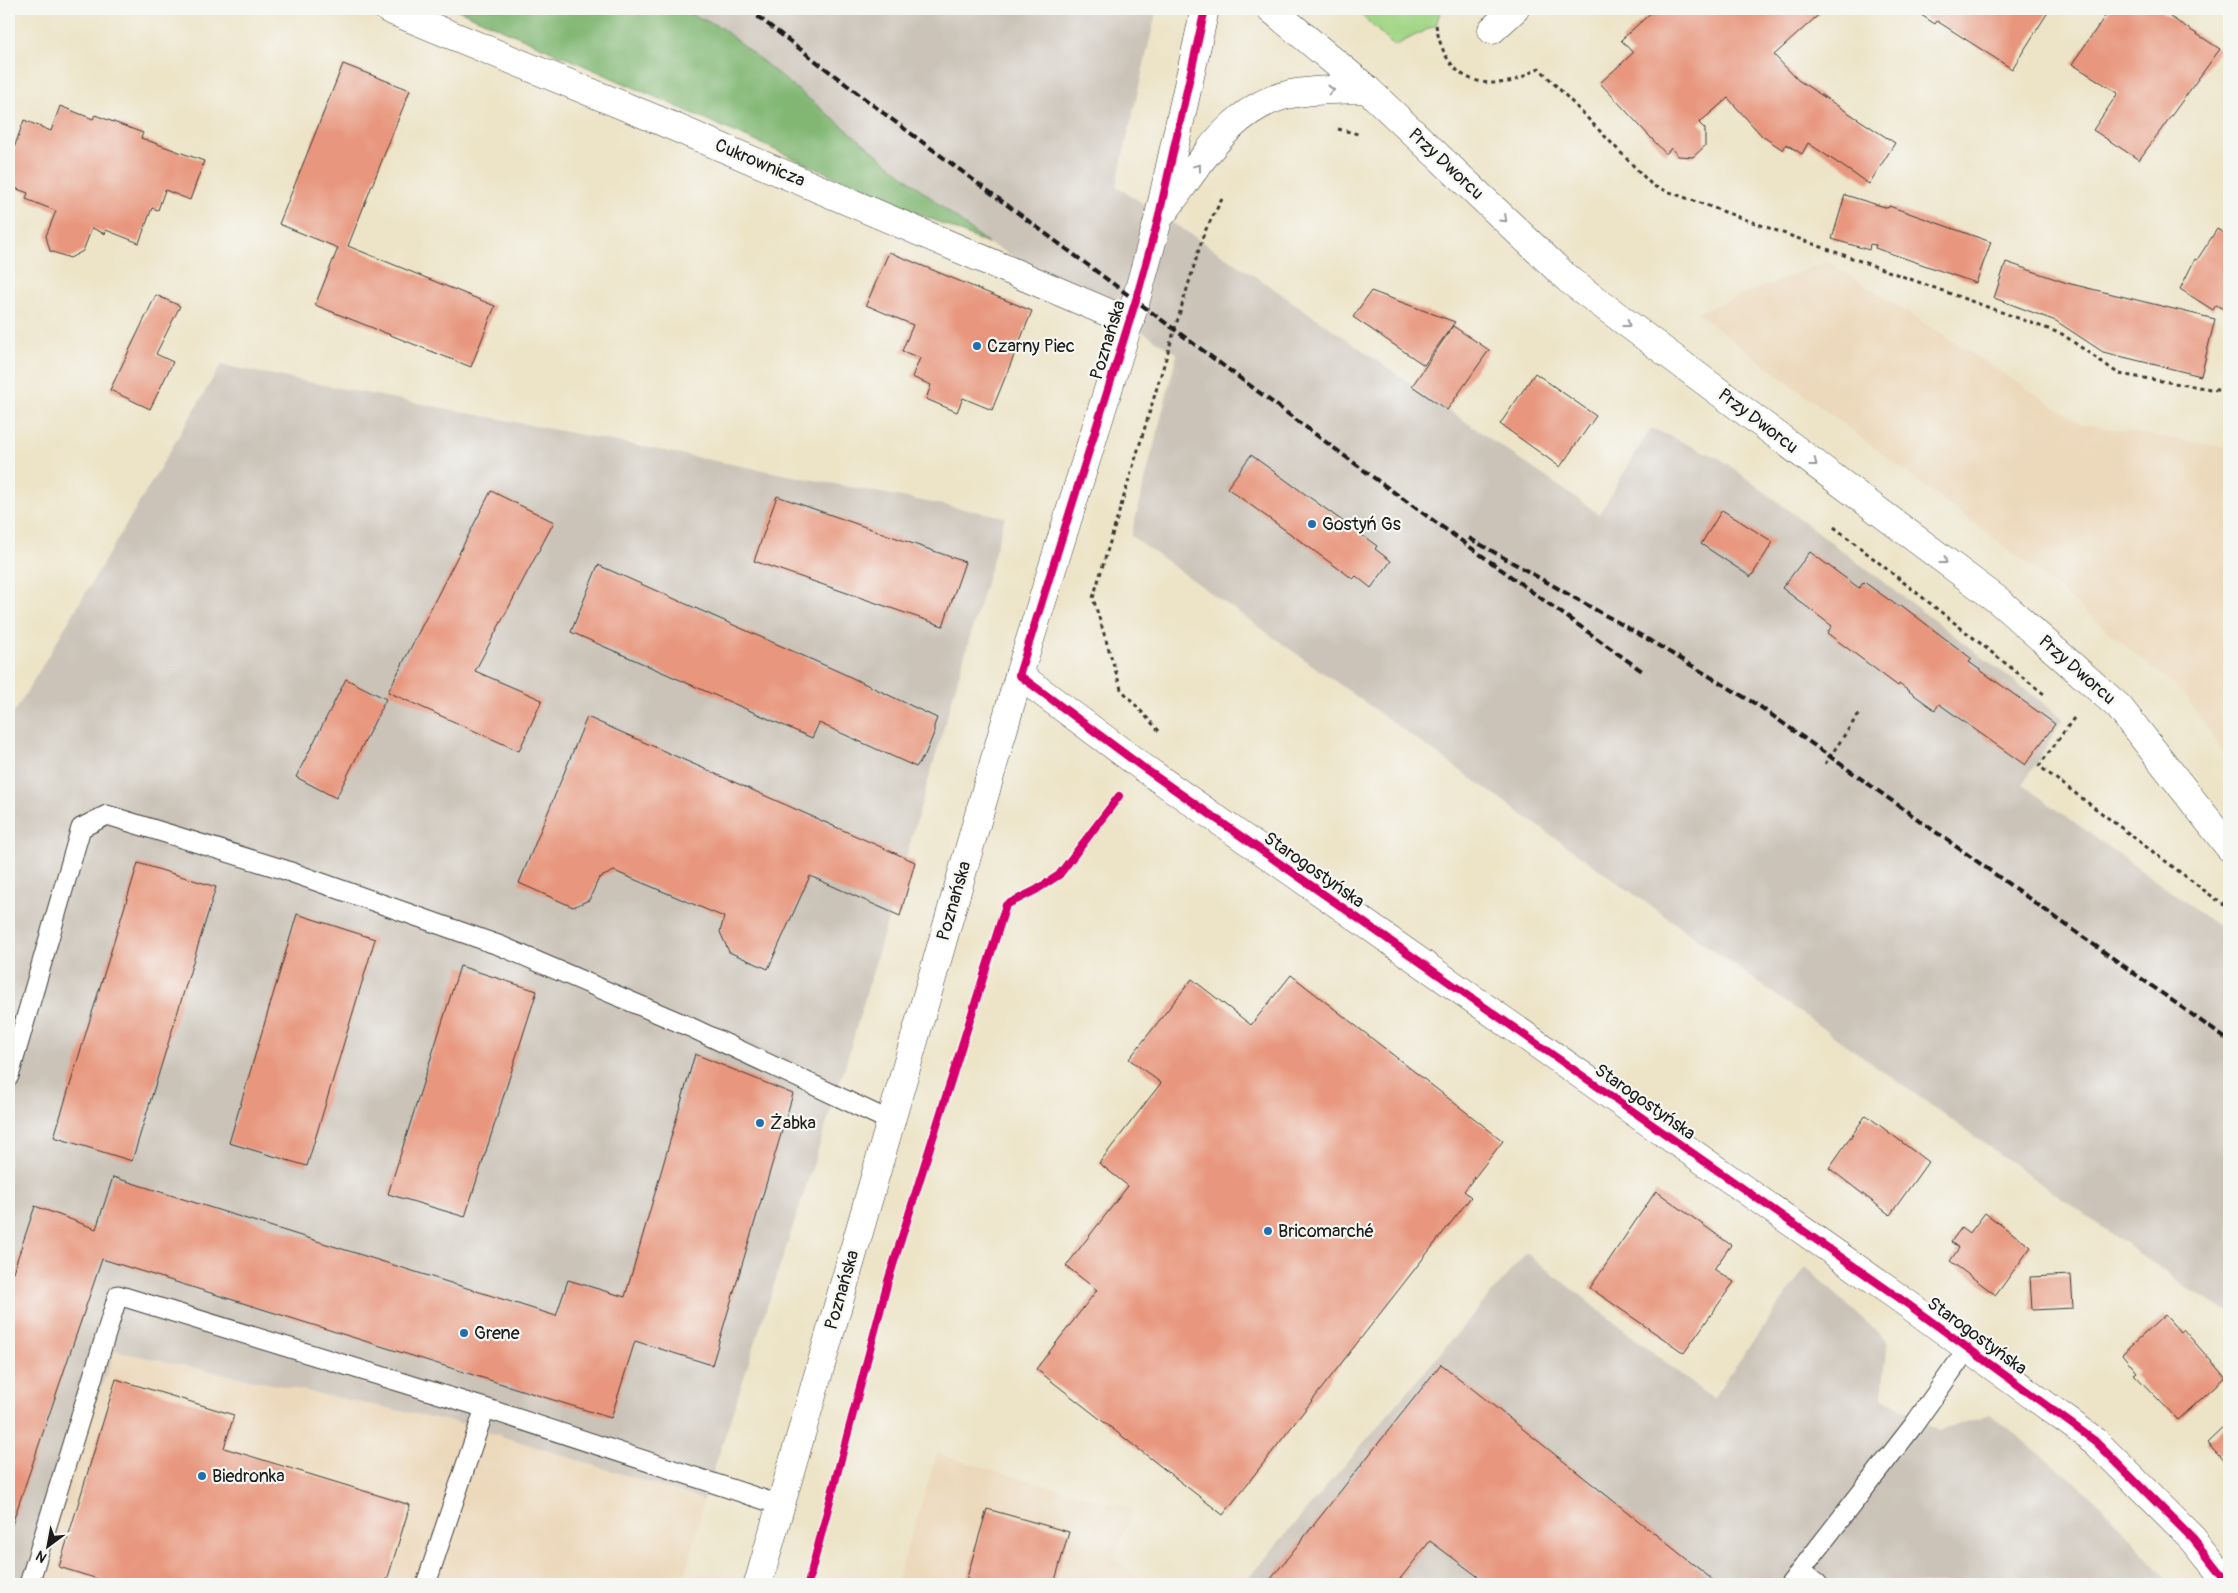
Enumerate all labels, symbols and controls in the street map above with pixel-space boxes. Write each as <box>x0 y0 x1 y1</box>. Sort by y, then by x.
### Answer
one-way arrow <box>1328 85 1335 95</box>
street label: Przy Dworcu <box>1404 123 1488 205</box>
street label: Cukrownicza <box>711 134 809 192</box>
one-way arrow <box>1192 164 1200 173</box>
one-way arrow <box>1498 213 1507 222</box>
street label: Poznańska <box>1085 298 1131 382</box>
one-way arrow <box>1621 319 1630 327</box>
place label: Czarny Piec <box>987 335 1075 358</box>
marker: Czarny Piec <box>971 340 983 352</box>
street label: Przy Dworcu <box>1713 383 1803 459</box>
one-way arrow <box>1808 458 1817 466</box>
place label: Gostyń Gs <box>1322 513 1401 536</box>
marker: Gostyń Gs <box>1306 518 1318 530</box>
one-way arrow <box>1938 555 1947 563</box>
street label: Przy Dworcu <box>2034 630 2120 710</box>
street label: Starogostyńska <box>1259 827 1369 913</box>
street label: Poznańska <box>932 859 976 943</box>
street label: Starogostyńska <box>1590 1059 1700 1145</box>
place label: Żabka <box>770 1112 816 1135</box>
marker: Żabka <box>754 1117 766 1129</box>
place label: Bricomarché <box>1278 1220 1374 1243</box>
marker: Bricomarché <box>1262 1225 1274 1237</box>
street label: Poznańska <box>820 1248 864 1332</box>
street label: Starogostyńska <box>1923 1292 2031 1380</box>
place label: Grene <box>474 1322 520 1345</box>
marker: Grene <box>458 1327 470 1339</box>
place label: Biedronka <box>212 1465 285 1488</box>
marker: Biedronka <box>196 1470 208 1482</box>
north arrow <box>22 1520 72 1570</box>
text: N <box>33 1547 50 1566</box>

